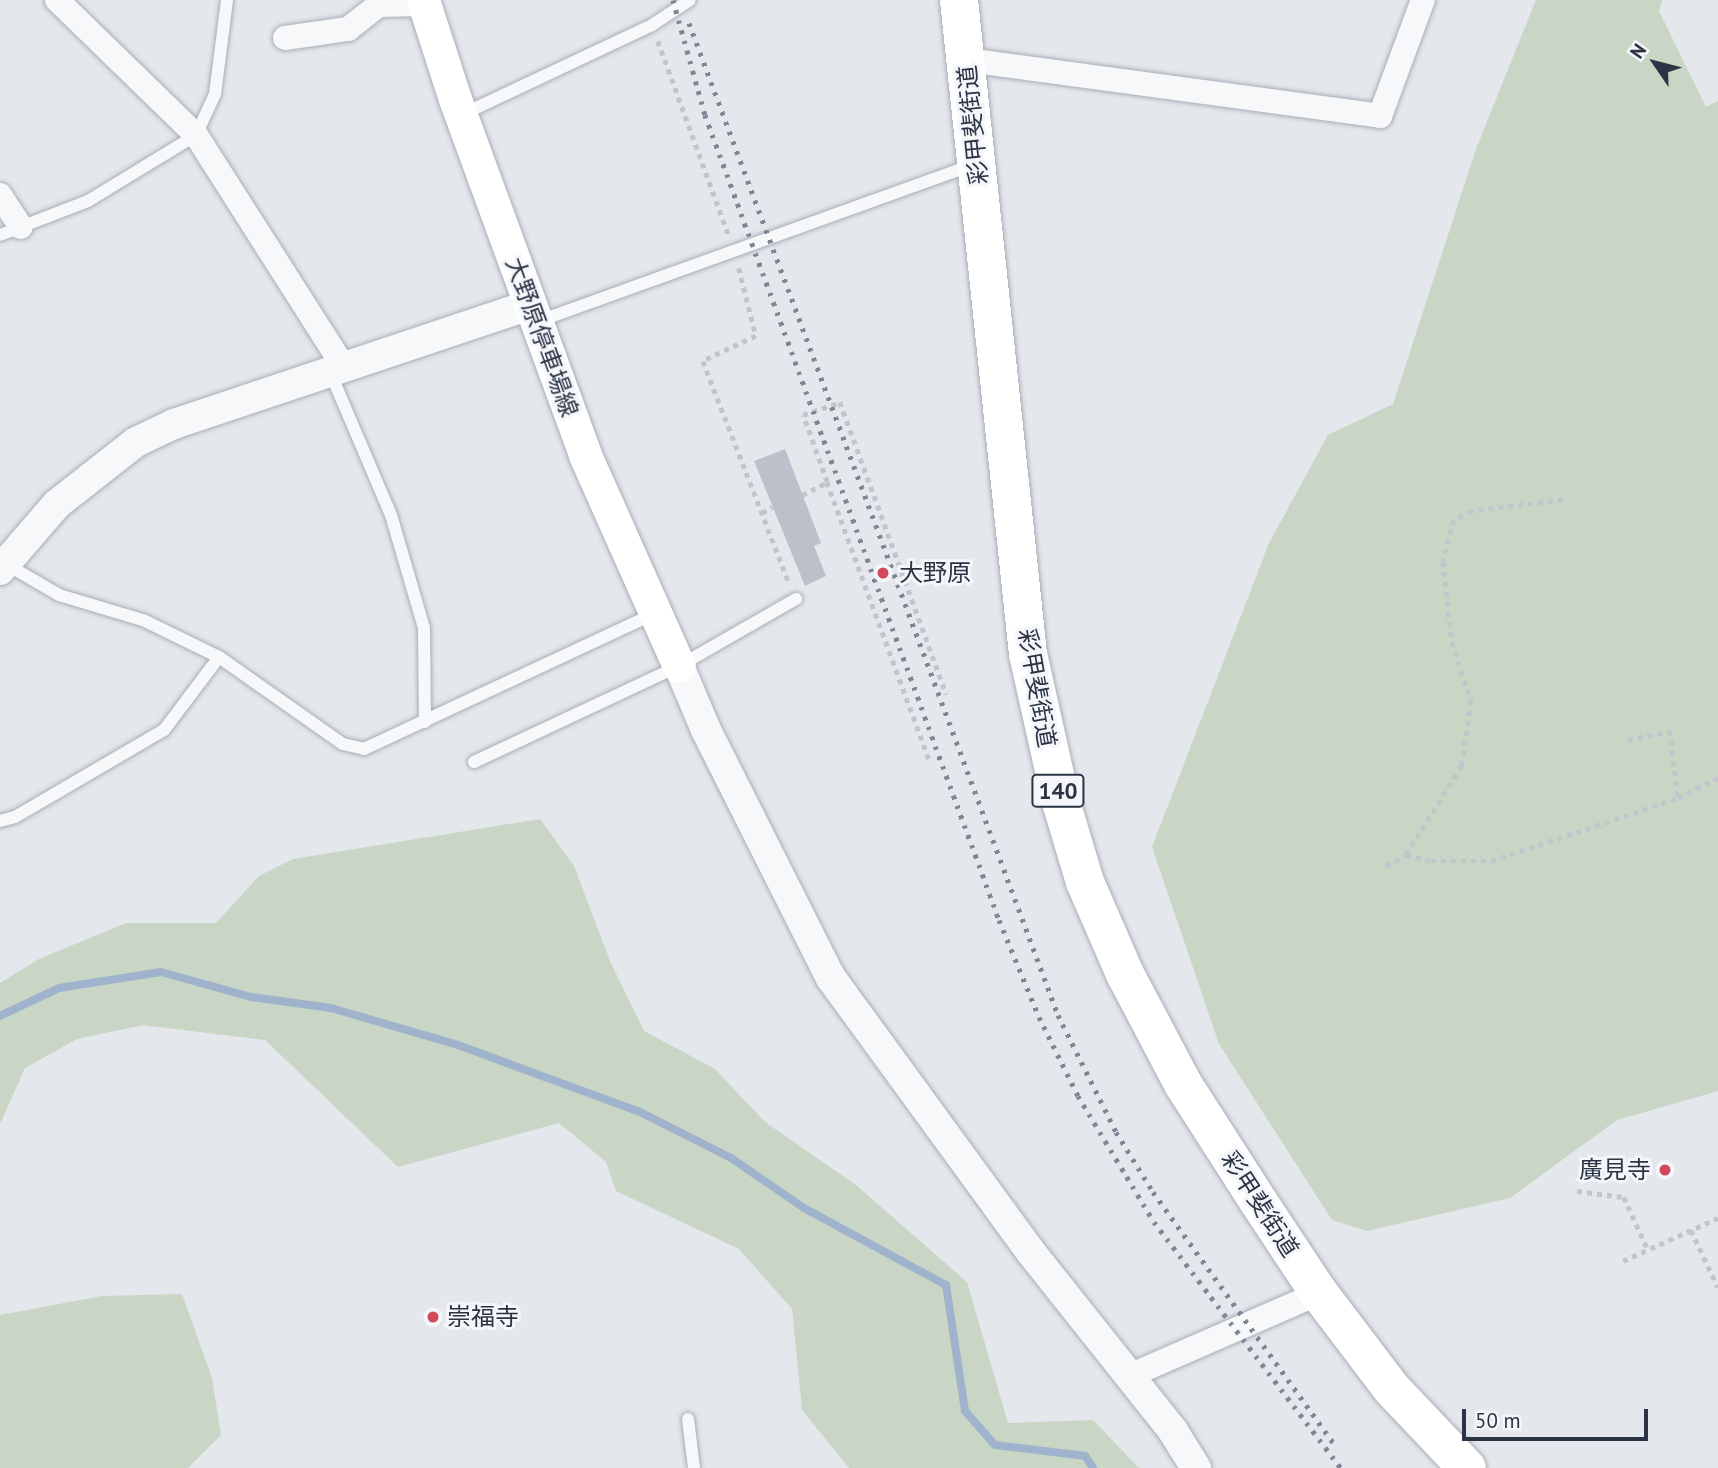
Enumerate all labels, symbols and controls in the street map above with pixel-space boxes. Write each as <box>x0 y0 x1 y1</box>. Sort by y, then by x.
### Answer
north arrow <box>1620 28 1690 98</box>
text: N <box>1624 39 1651 63</box>
street label: 彩甲斐街道 <box>952 64 994 186</box>
street label: 大野原停車場線 <box>500 253 584 421</box>
place label: 大野原 <box>899 559 971 587</box>
marker: 大野原 <box>873 563 893 583</box>
street label: 彩甲斐街道 <box>1012 626 1062 750</box>
road number: 140 <box>1030 772 1086 810</box>
street label: 彩甲斐街道 <box>1215 1146 1305 1262</box>
place label: 廣見寺 <box>1579 1156 1651 1184</box>
marker: 廣見寺 <box>1657 1162 1673 1178</box>
place label: 崇福寺 <box>447 1303 519 1331</box>
marker: 崇福寺 <box>425 1309 441 1325</box>
scale bar <box>1466 1394 1652 1438</box>
text: 50 m <box>1475 1407 1521 1434</box>

